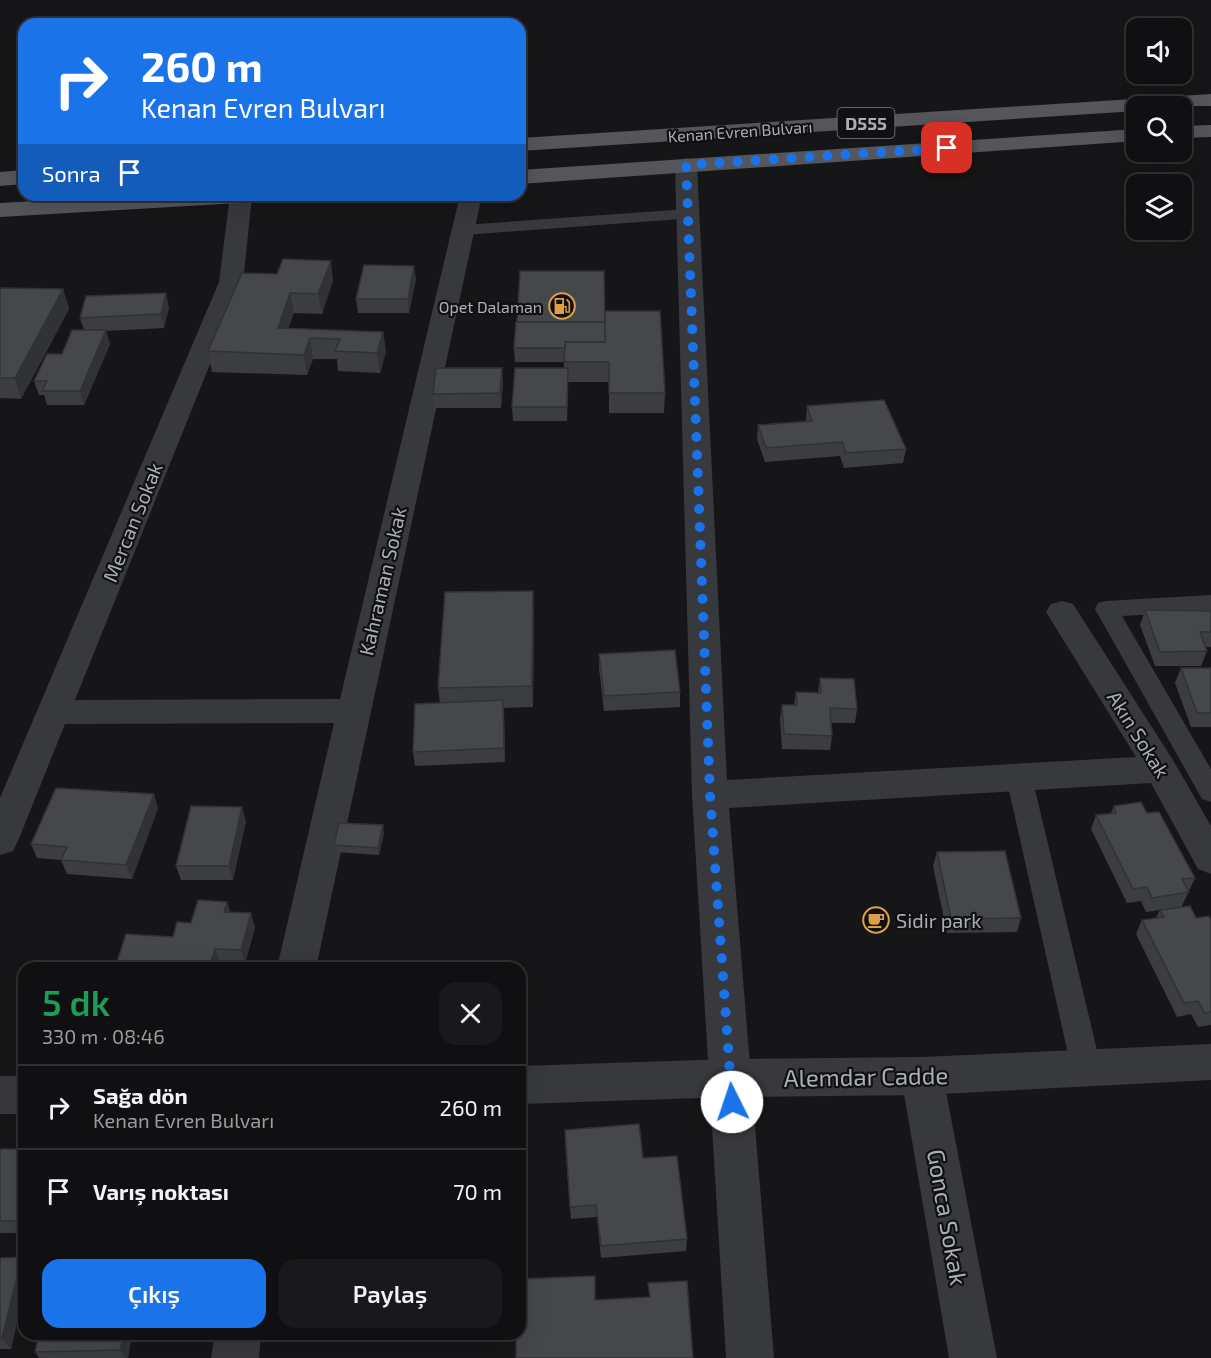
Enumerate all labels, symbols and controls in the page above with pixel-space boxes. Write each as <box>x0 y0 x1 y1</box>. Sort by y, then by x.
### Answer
map controls <box>1126 18 1192 240</box>
button: sound <box>1126 18 1192 84</box>
text: 260 m <box>141 40 263 90</box>
icon: right <box>42 42 120 120</box>
text: Kenan Evren Bulvarı <box>141 91 386 123</box>
button: search <box>1126 96 1192 162</box>
road number: D555 <box>838 108 894 138</box>
street label: Kenan Evren Bulvarı <box>667 116 813 146</box>
pin <box>921 122 972 173</box>
icon: arrive <box>930 131 963 164</box>
icon: arrive <box>113 156 146 189</box>
text: Sonra <box>42 160 101 186</box>
button: layers <box>1126 174 1192 240</box>
fuel station icon: Opet Dalaman <box>547 291 577 321</box>
place label: Opet Dalaman <box>439 297 542 316</box>
street label: Mercan Sokak <box>97 459 167 585</box>
street label: Kahraman Sokak <box>353 504 411 658</box>
street label: Akın Sokak <box>1103 686 1175 782</box>
cafe icon: Sidir park <box>861 905 891 935</box>
place label: Sidir park <box>896 908 981 932</box>
text: 5 dk <box>42 980 110 1023</box>
button: close <box>439 982 502 1045</box>
text: 330 m · 08:46 <box>42 1024 165 1048</box>
street label: Alemdar Cadde <box>783 1060 949 1092</box>
position arrow <box>700 1070 764 1134</box>
text: Sağa dön <box>93 1082 188 1108</box>
icon: right <box>42 1091 75 1124</box>
text: 260 m <box>440 1094 502 1120</box>
text: Kenan Evren Bulvarı <box>93 1108 274 1132</box>
street label: Gonca Sokak <box>922 1147 974 1287</box>
icon: arrive <box>42 1175 75 1208</box>
text: Varış noktası <box>93 1178 229 1204</box>
text: 70 m <box>453 1178 502 1204</box>
button: Çıkış <box>42 1259 266 1328</box>
button: Paylaş <box>278 1259 502 1328</box>

